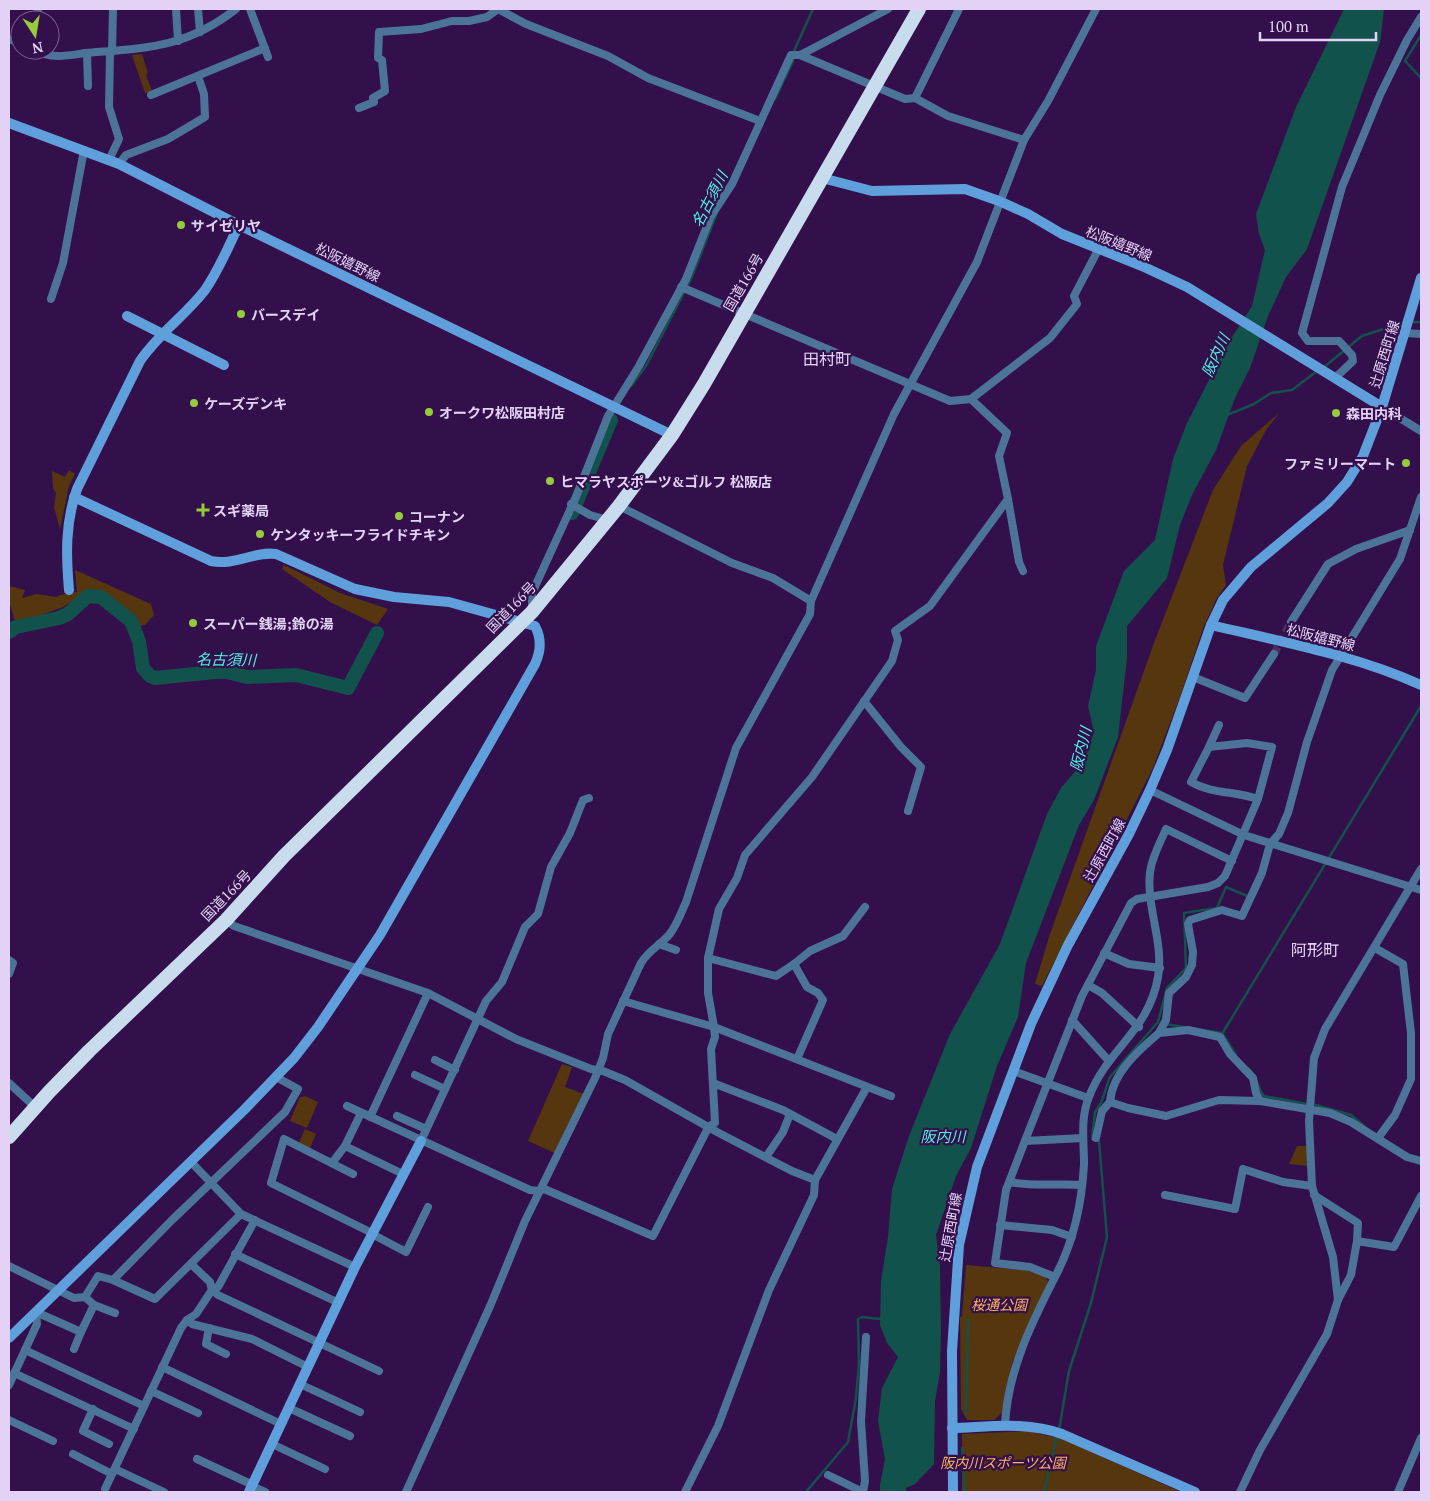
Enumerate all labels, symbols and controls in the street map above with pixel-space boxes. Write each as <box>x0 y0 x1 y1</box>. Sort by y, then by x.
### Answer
north arrow <box>10 10 60 60</box>
scale bar <box>1260 10 1376 42</box>
text: 100 m <box>1268 16 1309 36</box>
text: N <box>30 38 45 59</box>
water label: 名古須川 <box>686 166 732 230</box>
place label: サイゼリヤ <box>191 216 261 235</box>
marker: サイゼリヤ <box>175 219 187 231</box>
street label: 松阪嬉野線 <box>1083 221 1155 265</box>
street label: 松阪嬉野線 <box>312 238 384 286</box>
street label: 国道166号 <box>719 249 767 315</box>
place label: バースデイ <box>251 305 320 324</box>
marker: バースデイ <box>235 308 247 320</box>
street label: 辻原西町線 <box>1365 318 1403 390</box>
water label: 阪内川 <box>1196 329 1234 380</box>
district label: 田村町 <box>803 348 851 370</box>
place label: ケーズデンキ <box>204 394 287 413</box>
marker: ケーズデンキ <box>188 397 200 409</box>
place label: オークワ松阪田村店 <box>439 403 565 422</box>
place label: 森田内科 <box>1346 404 1402 423</box>
marker: オークワ松阪田村店 <box>423 406 435 418</box>
marker: 森田内科 <box>1330 407 1342 419</box>
place label: ファミリーマート <box>1284 454 1396 473</box>
marker: ファミリーマート <box>1400 457 1412 469</box>
place label: ヒマラヤスポーツ&ゴルフ 松阪店 <box>560 472 772 491</box>
marker: ヒマラヤスポーツ&ゴルフ 松阪店 <box>544 475 556 487</box>
place label: スギ薬局 <box>213 501 269 520</box>
marker: スギ薬局 <box>197 504 209 516</box>
place label: コーナン <box>409 507 465 526</box>
marker: コーナン <box>393 510 405 522</box>
place label: ケンタッキーフライドチキン <box>270 525 450 544</box>
marker: ケンタッキーフライドチキン <box>254 528 266 540</box>
street label: 国道166号 <box>482 577 540 637</box>
place label: スーパー銭湯;鈴の湯 <box>203 614 334 633</box>
marker: スーパー銭湯;鈴の湯 <box>187 617 199 629</box>
street label: 松阪嬉野線 <box>1285 619 1357 655</box>
water label: 名古須川 <box>196 648 258 670</box>
water label: 阪内川 <box>1065 723 1096 773</box>
street label: 辻原西町線 <box>1079 815 1129 885</box>
street label: 国道166号 <box>197 865 255 925</box>
district label: 阿形町 <box>1291 939 1339 961</box>
water label: 阪内川 <box>920 1126 967 1146</box>
street label: 辻原西町線 <box>935 1191 965 1263</box>
park label: 桜通公園 <box>971 1295 1029 1314</box>
park label: 阪内川スポーツ公園 <box>940 1453 1068 1472</box>

